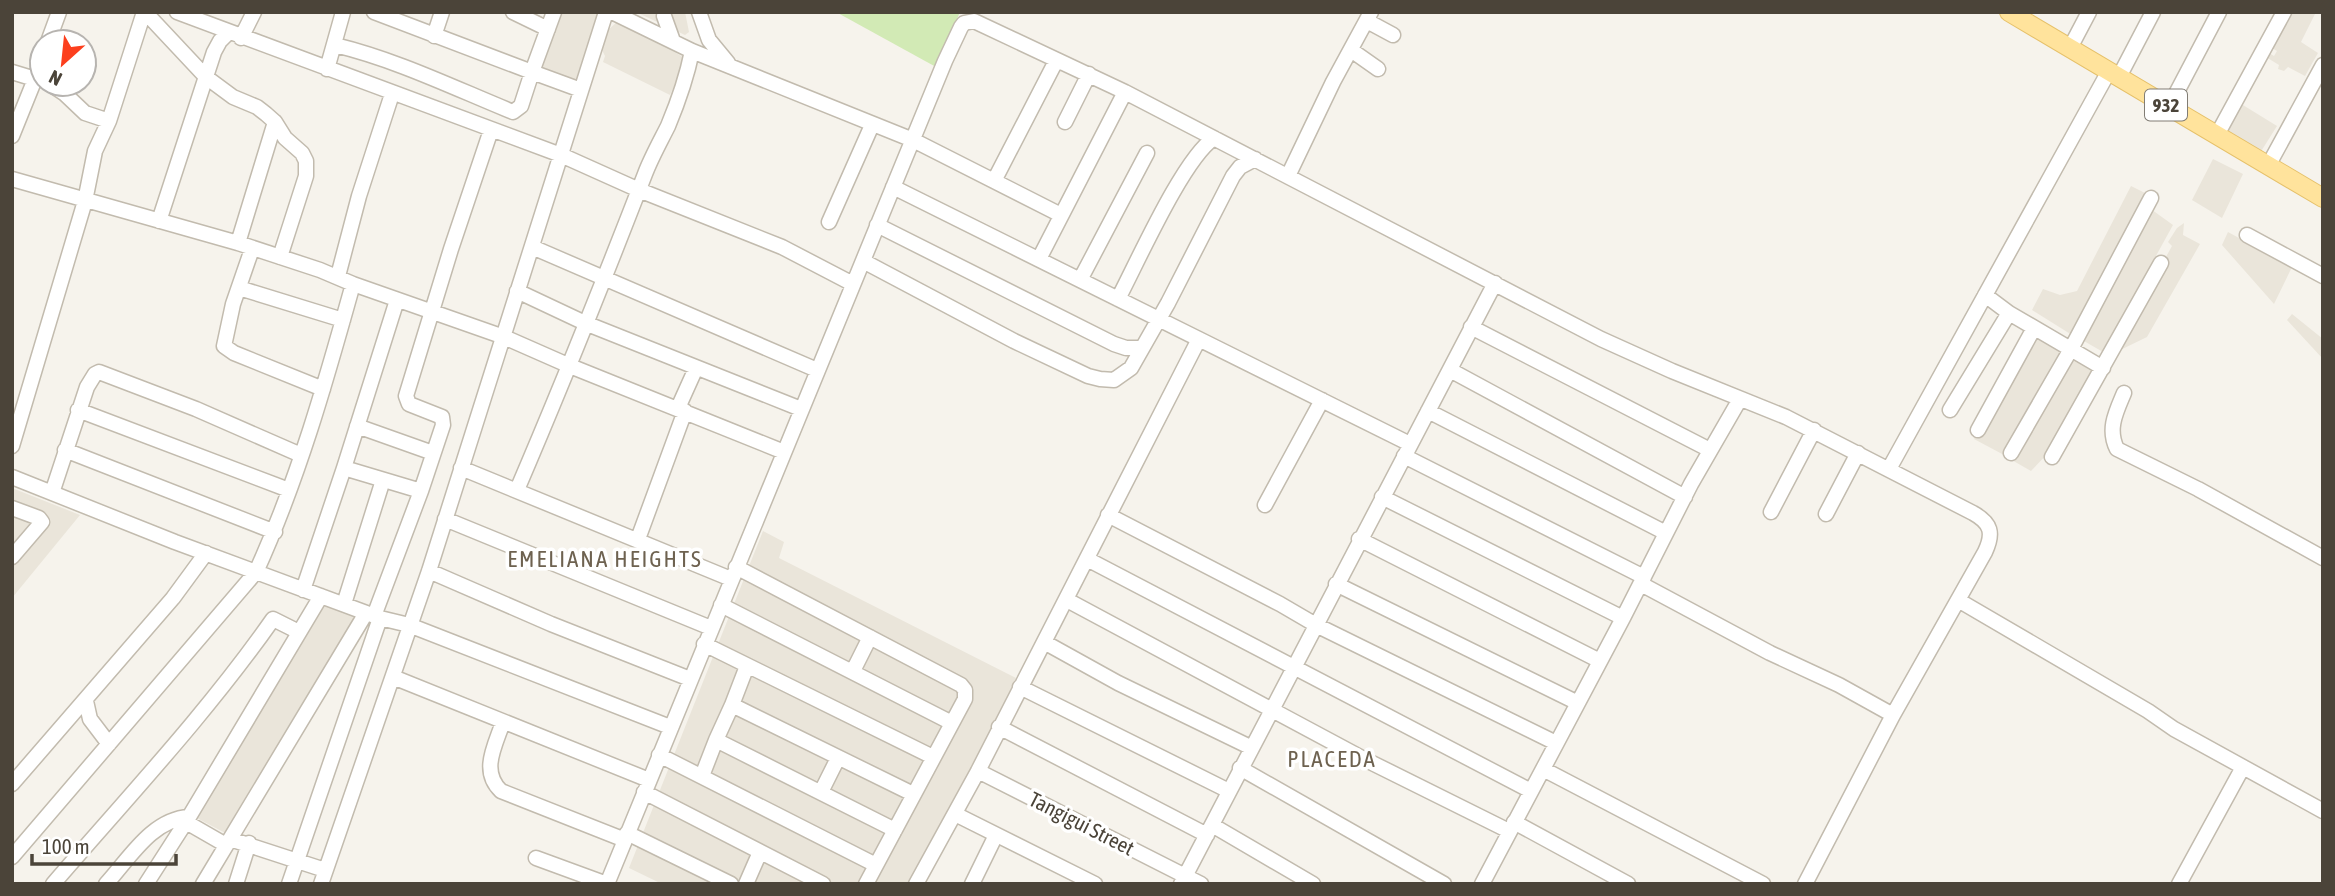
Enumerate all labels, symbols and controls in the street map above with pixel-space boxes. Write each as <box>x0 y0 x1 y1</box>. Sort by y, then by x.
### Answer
north arrow <box>28 28 98 98</box>
text: N <box>45 66 65 90</box>
road number: 932 <box>2145 90 2187 120</box>
district label: EMELIANA HEIGHTS <box>507 546 703 572</box>
district label: PLACEDA <box>1287 746 1377 772</box>
street label: Tangigui Street <box>1026 786 1138 860</box>
scale bar <box>32 822 175 866</box>
text: 100 m <box>42 834 90 858</box>

